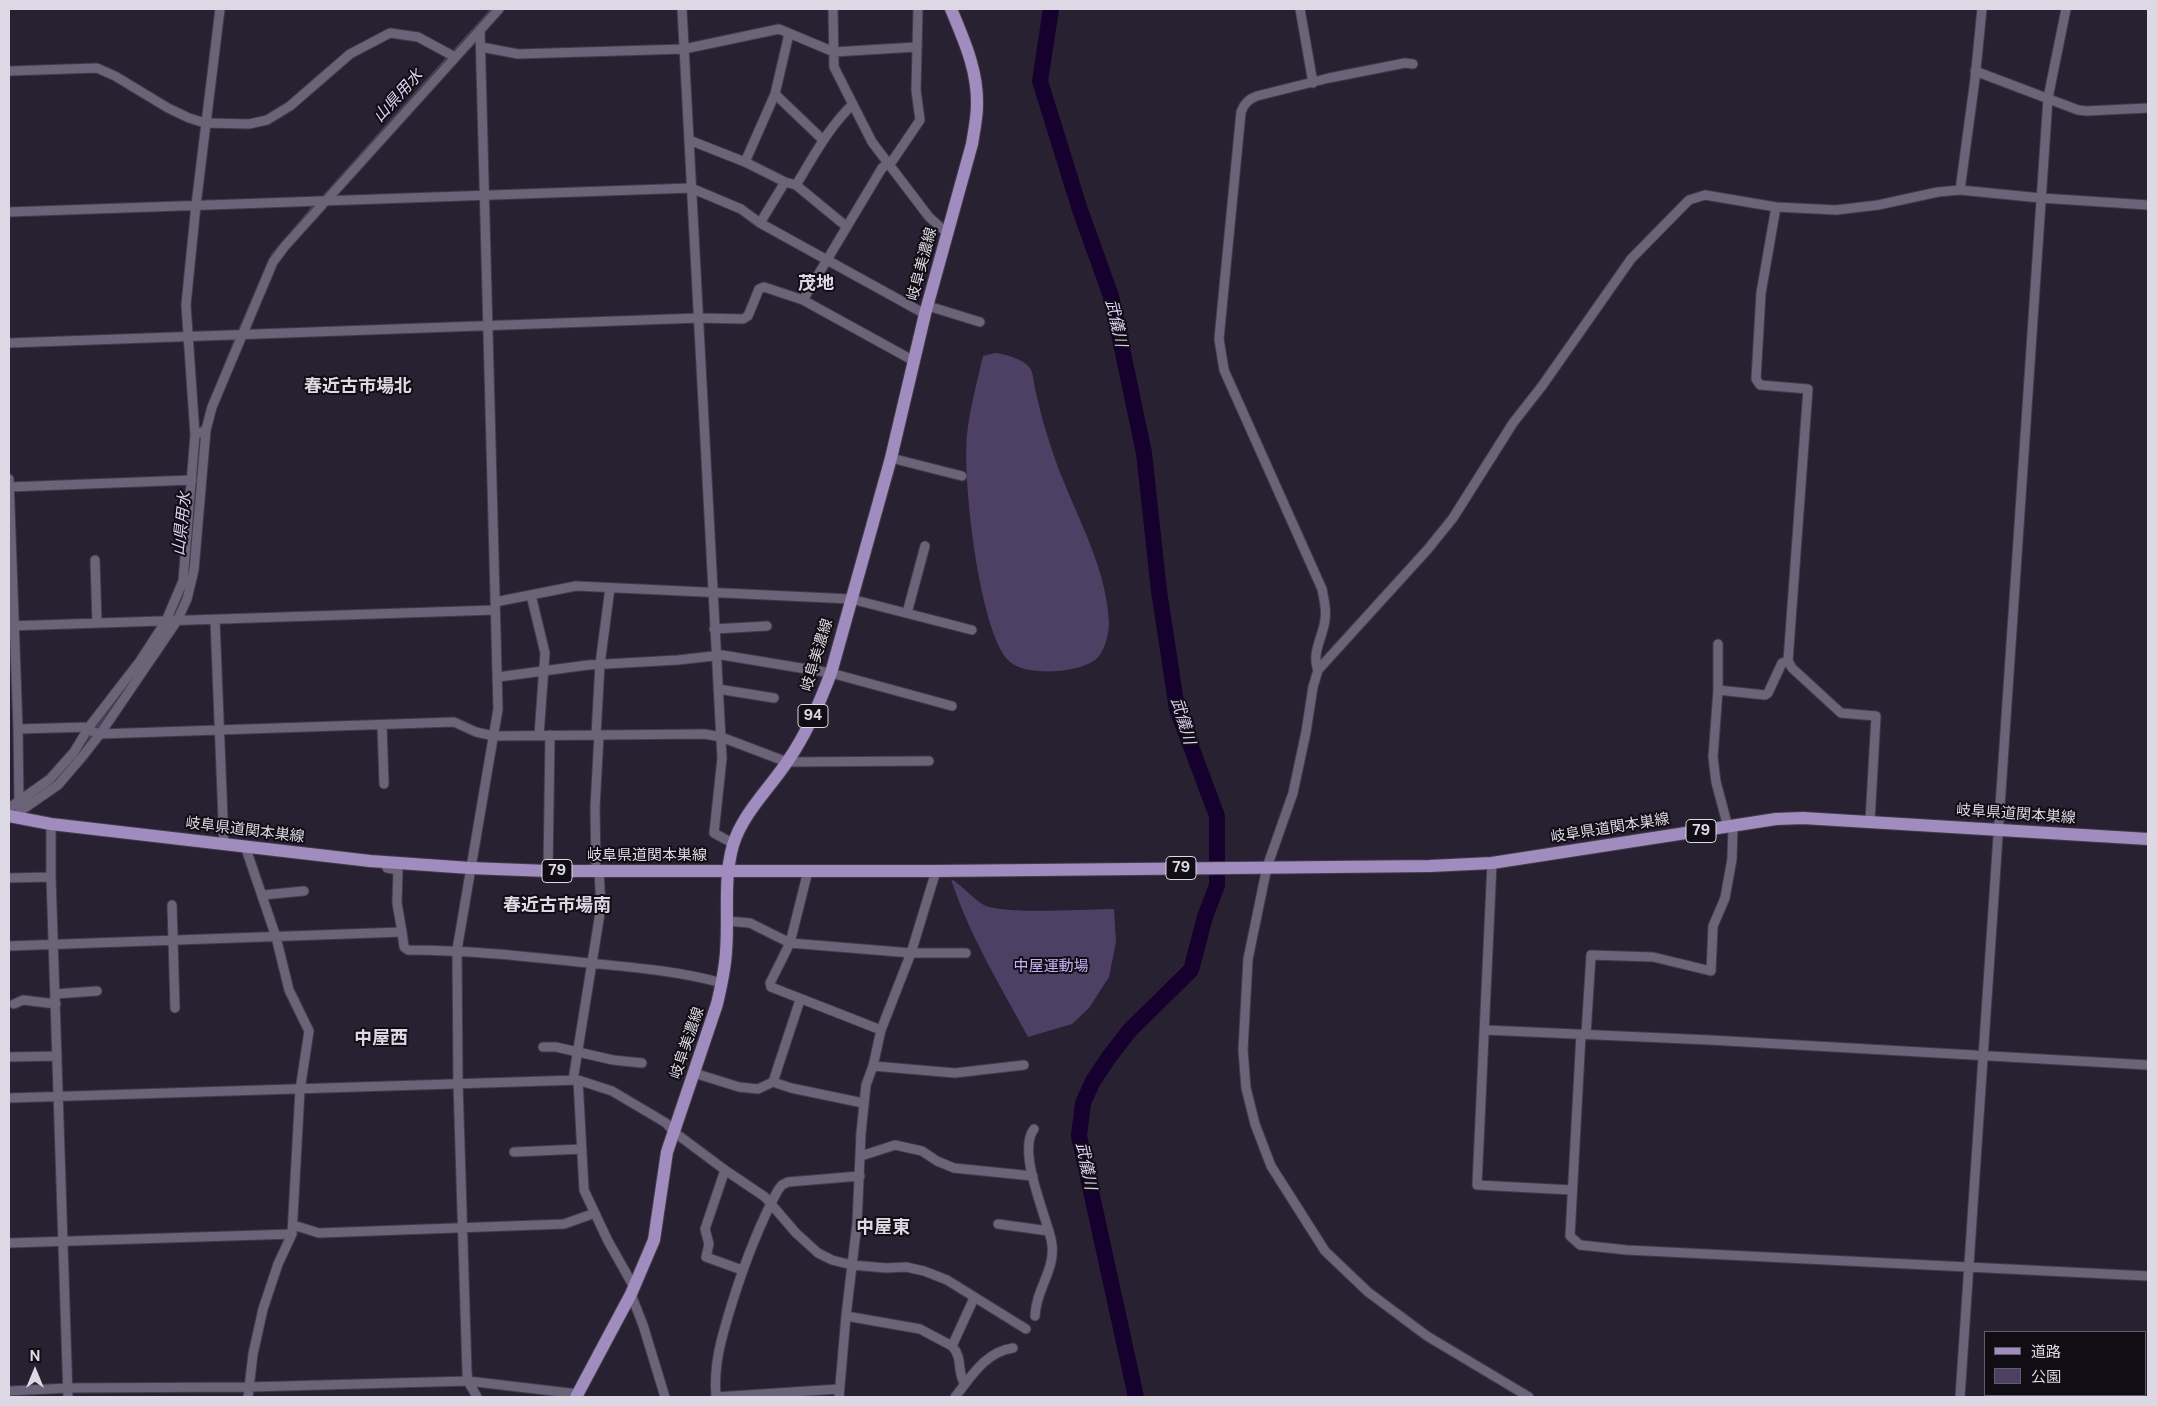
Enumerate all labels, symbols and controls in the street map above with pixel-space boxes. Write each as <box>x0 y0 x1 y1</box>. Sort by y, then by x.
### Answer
water label: 山県用水 <box>369 66 427 126</box>
street label: 岐阜美濃線 <box>904 225 940 303</box>
district label: 茂地 <box>798 272 834 294</box>
water label: 武儀川 <box>1101 297 1131 349</box>
district label: 春近古市場北 <box>304 375 412 397</box>
water label: 山県用水 <box>169 491 195 557</box>
street label: 岐阜美濃線 <box>797 617 837 693</box>
water label: 武儀川 <box>1167 695 1199 747</box>
road number: 94 <box>798 704 828 728</box>
street label: 岐阜県道関本巣線 <box>1956 801 2076 827</box>
street label: 岐阜県道関本巣線 <box>1549 810 1671 846</box>
street label: 岐阜県道関本巣線 <box>184 814 306 846</box>
road number: 79 <box>1686 819 1716 842</box>
street label: 岐阜県道関本巣線 <box>587 846 707 864</box>
road number: 79 <box>1166 856 1196 880</box>
road number: 79 <box>542 859 572 882</box>
district label: 春近古市場南 <box>503 894 611 916</box>
park label: 中屋運動場 <box>1014 957 1088 975</box>
street label: 岐阜美濃線 <box>666 1005 708 1081</box>
district label: 中屋西 <box>354 1027 408 1049</box>
water label: 武儀川 <box>1072 1141 1100 1191</box>
district label: 中屋東 <box>856 1216 910 1238</box>
legend <box>1984 1331 2147 1396</box>
text: 道路 <box>2031 1343 2061 1360</box>
north arrow <box>10 1346 60 1396</box>
text: N <box>30 1348 40 1364</box>
text: 公園 <box>2031 1368 2061 1385</box>

